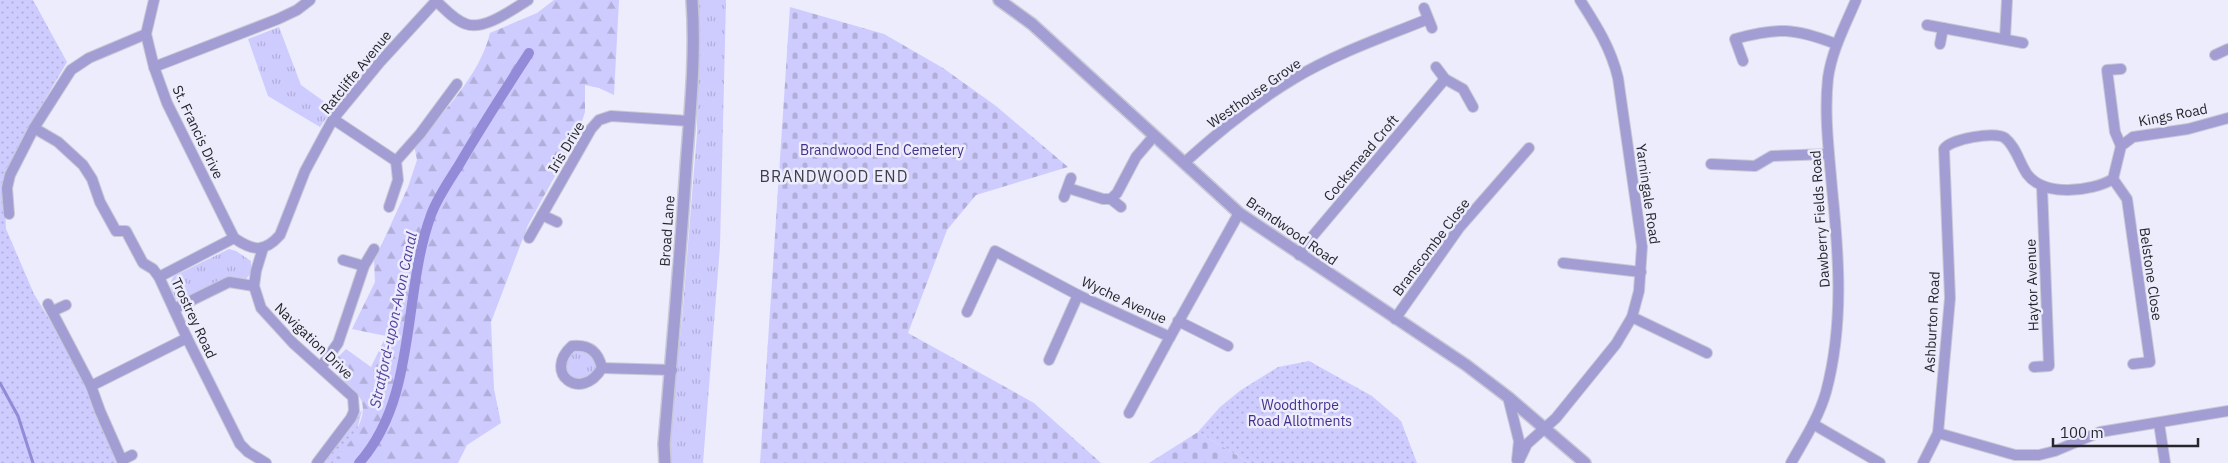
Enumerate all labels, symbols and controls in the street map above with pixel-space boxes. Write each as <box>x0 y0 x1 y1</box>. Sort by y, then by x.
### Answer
street label: Ratcliffe Avenue <box>317 26 395 117</box>
street label: Westhouse Grove <box>1204 54 1305 132</box>
street label: St. Francis Drive <box>168 82 228 182</box>
street label: Kings Road <box>2137 99 2209 131</box>
street label: Cocksmead Croft <box>1320 111 1402 205</box>
street label: Iris Drive <box>544 118 589 176</box>
park label: Brandwood End Cemetery <box>800 141 964 159</box>
street label: Yarningale Road <box>1632 143 1664 245</box>
street label: Dawberry Fields Road <box>1806 150 1834 288</box>
district label: BRANDWOOD END <box>760 166 908 186</box>
street label: Brandwood Road <box>1243 193 1341 269</box>
street label: Branscombe Close <box>1388 194 1474 299</box>
street label: Broad Lane <box>656 195 678 267</box>
street label: Belstone Close <box>2136 226 2166 322</box>
water label: Stratford-upon-Avon Canal <box>365 230 421 410</box>
street label: Haytor Avenue <box>2021 238 2043 331</box>
street label: Ashburton Road <box>1920 271 1944 373</box>
street label: Wyche Avenue <box>1078 272 1170 328</box>
street label: Trostrey Road <box>167 275 221 361</box>
street label: Navigation Drive <box>271 299 357 383</box>
park label: Woodthorpe Road Allotments <box>1248 396 1352 430</box>
scale bar <box>2053 416 2198 448</box>
text: 100 m <box>2060 423 2104 442</box>

